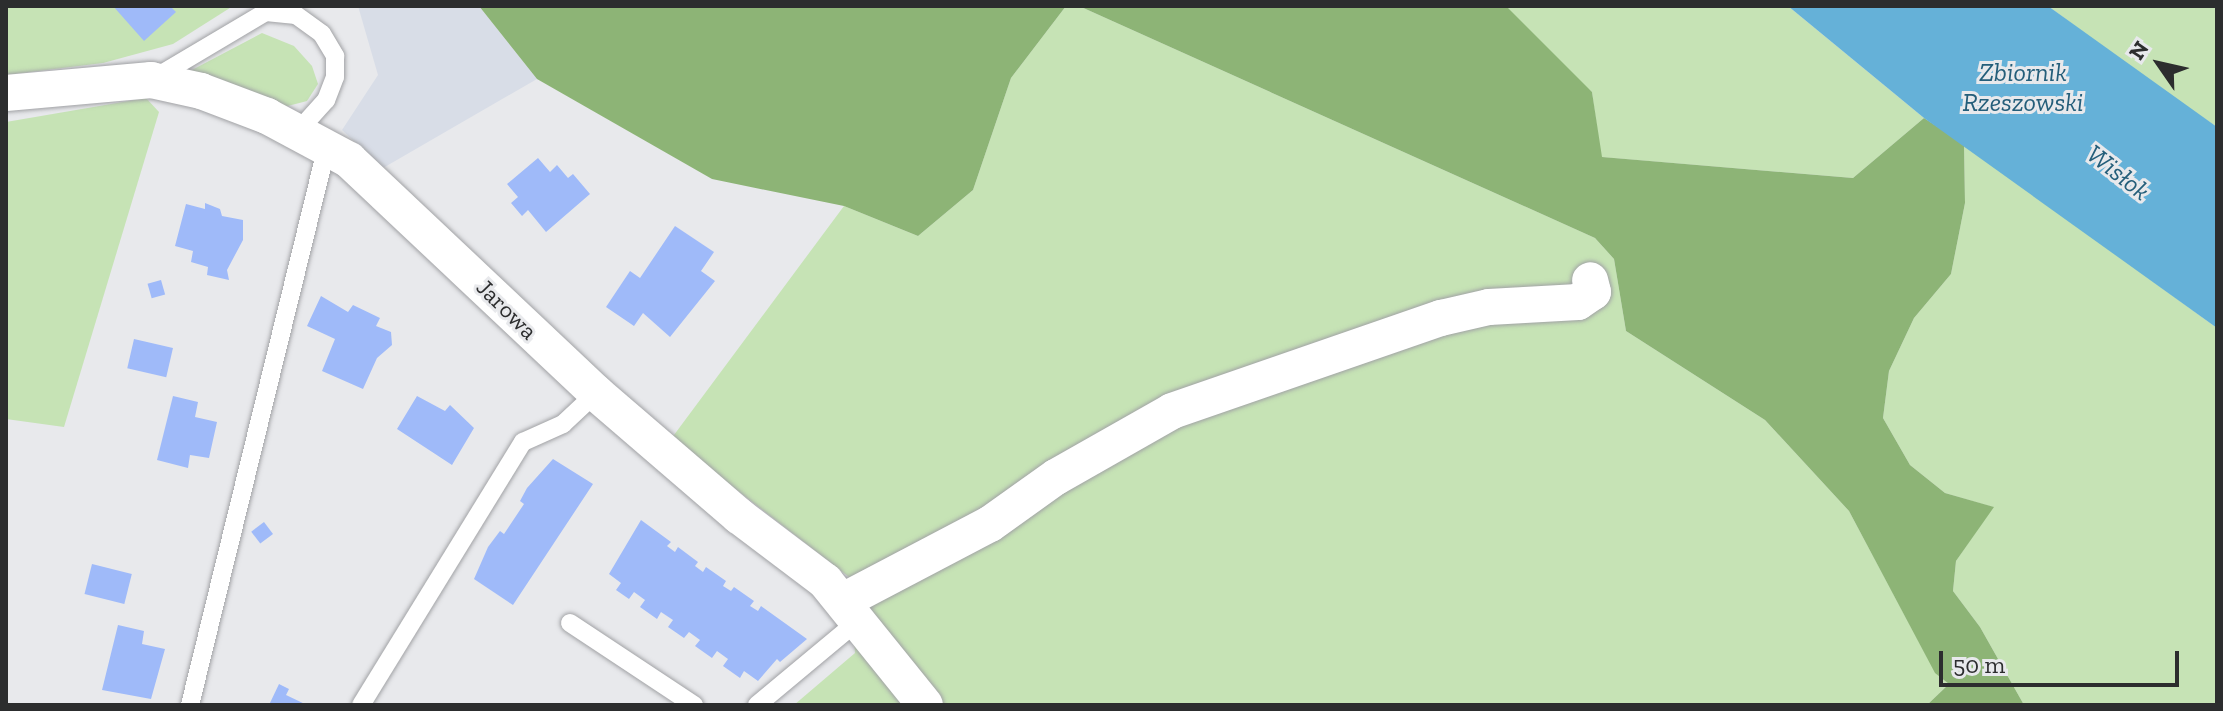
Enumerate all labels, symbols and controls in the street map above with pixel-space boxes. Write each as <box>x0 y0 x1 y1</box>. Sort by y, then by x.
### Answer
north arrow <box>2119 24 2199 104</box>
text: N <box>2123 36 2155 65</box>
water label: Zbiornik Rzeszowski <box>1963 57 2083 118</box>
water label: Wisłok <box>2080 139 2156 207</box>
street label: Jarowa <box>471 273 543 345</box>
scale bar <box>1943 635 2183 685</box>
text: 50 m <box>1953 650 2005 679</box>

